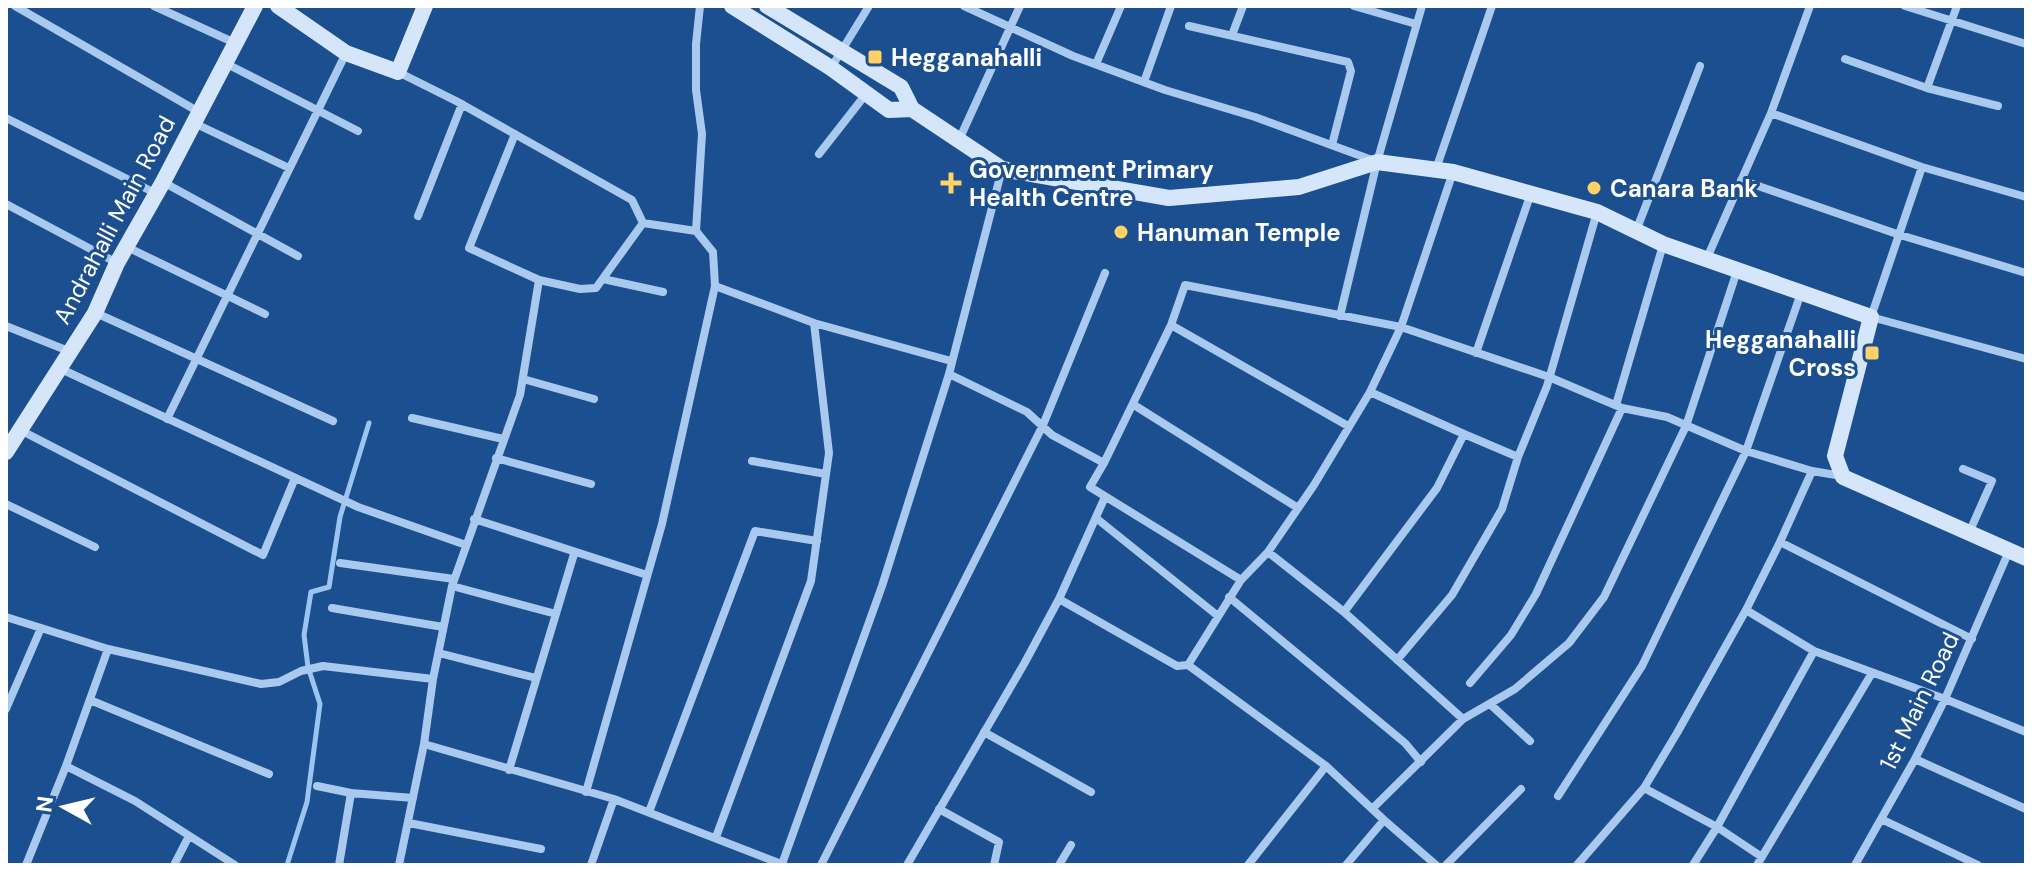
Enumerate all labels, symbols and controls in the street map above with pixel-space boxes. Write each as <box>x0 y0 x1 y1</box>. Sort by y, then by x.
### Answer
place label: Hegganahalli <box>891 42 1042 73</box>
marker: Hegganahalli <box>866 48 884 66</box>
street label: Andrahalli Main Road <box>46 111 182 329</box>
place label: Government Primary Health Centre <box>969 154 1214 213</box>
marker: Government Primary Health Centre <box>940 172 962 194</box>
place label: Canara Bank <box>1610 173 1758 204</box>
marker: Canara Bank <box>1585 179 1603 197</box>
place label: Hanuman Temple <box>1137 217 1341 248</box>
marker: Hanuman Temple <box>1112 223 1130 241</box>
place label: Hegganahalli Cross <box>1705 324 1856 383</box>
marker: Hegganahalli Cross <box>1863 344 1881 362</box>
street label: 1st Main Road <box>1872 627 1966 775</box>
north arrow <box>24 767 104 847</box>
text: N <box>29 794 60 814</box>

